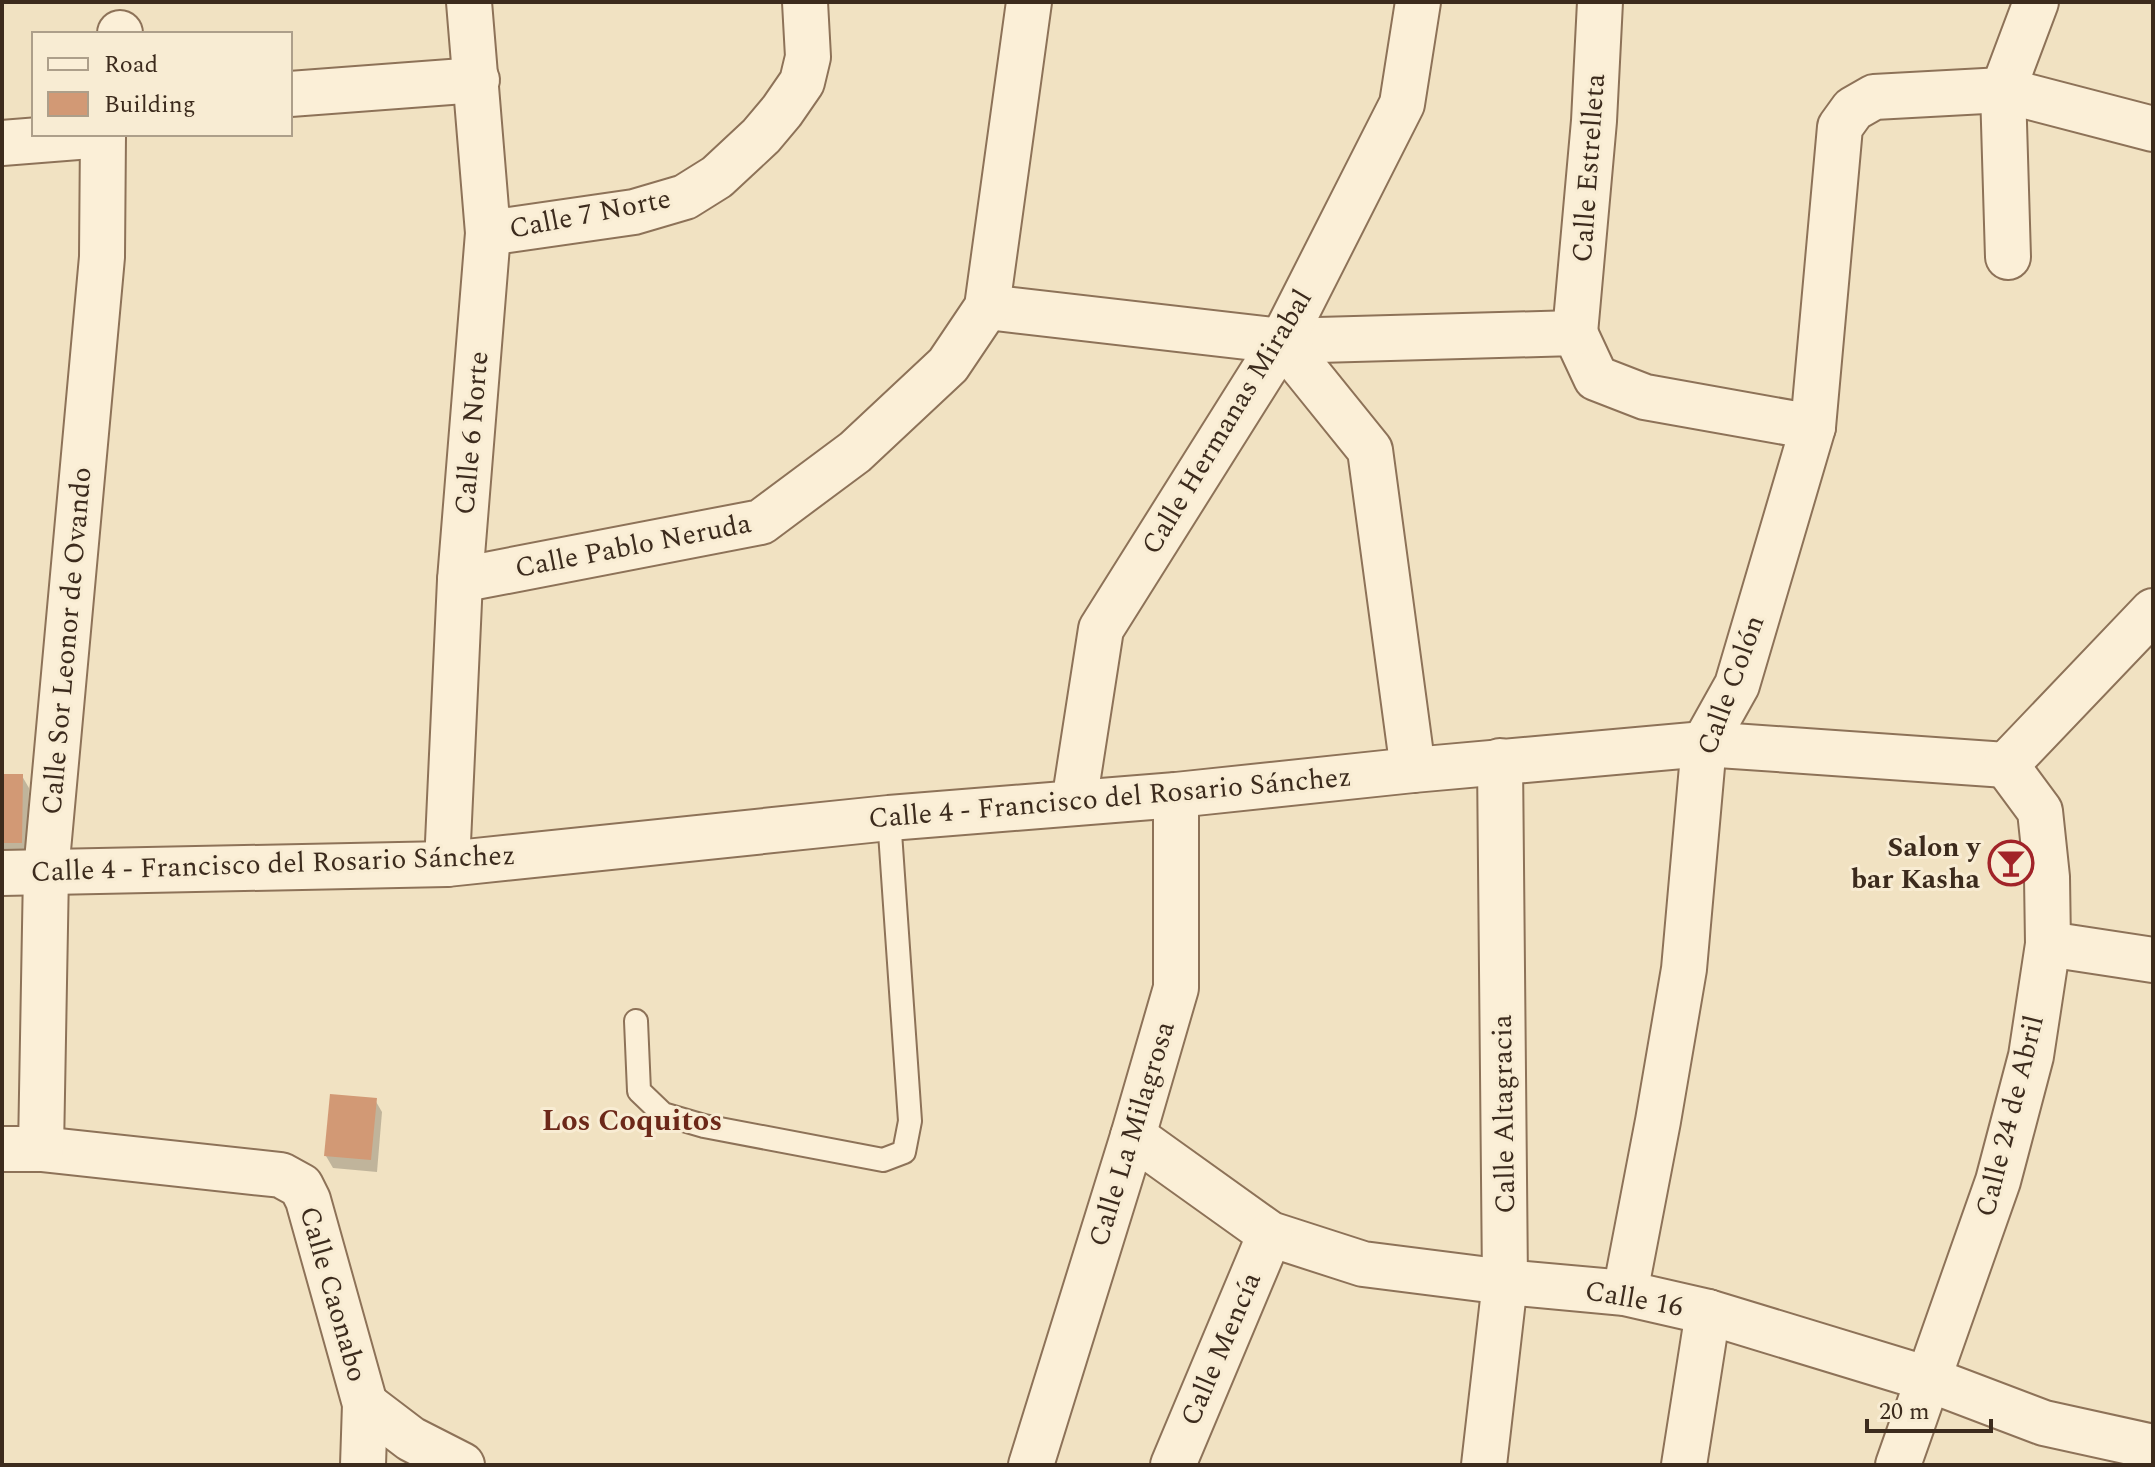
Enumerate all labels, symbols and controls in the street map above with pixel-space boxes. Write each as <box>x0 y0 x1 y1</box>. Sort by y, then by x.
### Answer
legend <box>32 32 292 136</box>
text: Road <box>104 47 158 83</box>
street label: Calle Estrelleta <box>1561 72 1617 264</box>
text: Building <box>104 87 196 123</box>
street label: Calle 7 Norte <box>505 177 675 251</box>
street label: Calle Hermanas Mirabal <box>1131 281 1323 563</box>
street label: Calle 6 Norte <box>443 349 501 517</box>
street label: Calle Sor Leonor de Ovando <box>30 465 104 817</box>
street label: Calle Pablo Neruda <box>511 502 755 590</box>
street label: Calle Colón <box>1686 609 1776 761</box>
street label: Calle 4 - Francisco del Rosario Sánchez <box>867 755 1353 841</box>
place label: Salon y bar Kasha <box>1851 826 1982 901</box>
street label: Calle 4 - Francisco del Rosario Sánchez <box>30 834 516 894</box>
bar icon: Salon y bar Kasha <box>1987 839 2035 887</box>
street label: Calle 24 de Abril <box>1964 1011 2056 1221</box>
street label: Calle Altagracia <box>1481 1014 1527 1214</box>
street label: Calle La Milagrosa <box>1077 1016 1187 1252</box>
district label: Los Coquitos <box>542 1098 722 1144</box>
street label: Calle Caonabo <box>287 1201 379 1387</box>
street label: Calle Mencía <box>1169 1265 1273 1433</box>
street label: Calle 16 <box>1582 1269 1686 1329</box>
scale bar <box>1867 1383 1991 1433</box>
text: 20 m <box>1879 1394 1930 1430</box>

